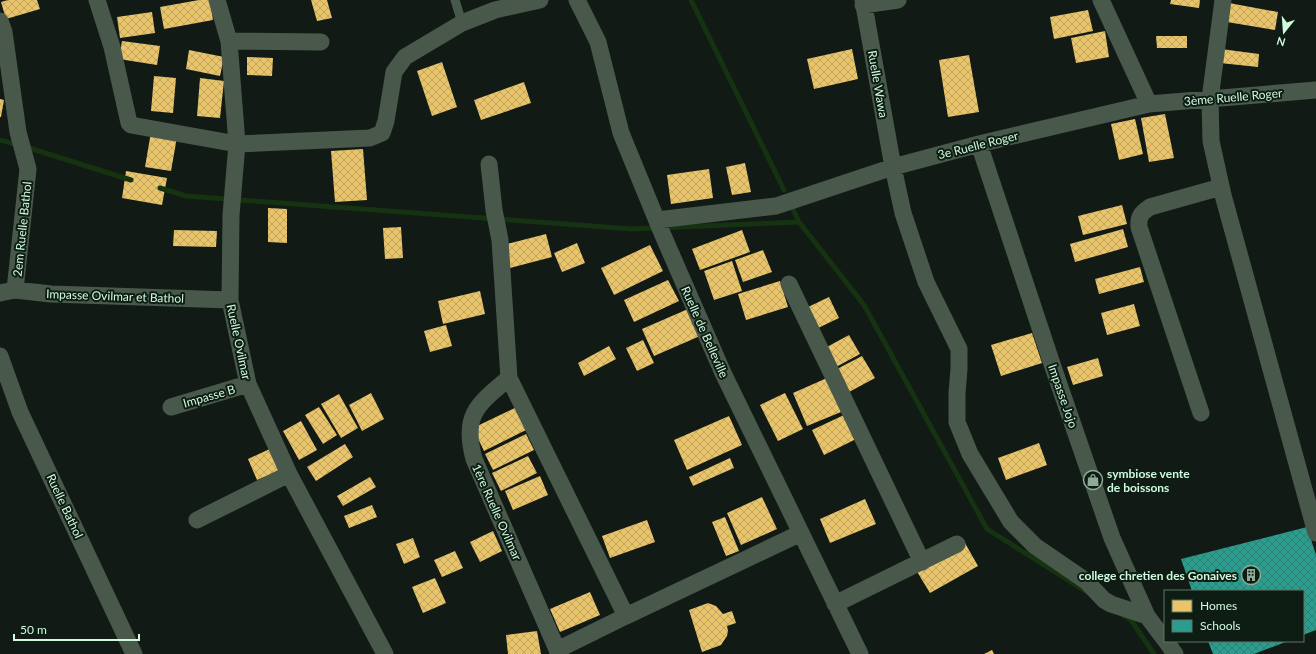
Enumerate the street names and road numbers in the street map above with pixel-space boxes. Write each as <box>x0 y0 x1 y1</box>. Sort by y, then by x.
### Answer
street label: Ruelle Wawa <box>865 49 891 119</box>
street label: 3ème Ruelle Roger <box>1183 85 1283 109</box>
street label: 3e Ruelle Roger <box>936 128 1020 162</box>
street label: 2em Ruelle Bathol <box>10 181 34 277</box>
street label: Ruelle de Belleville <box>678 284 732 380</box>
street label: Impasse Ovilmar et Bathol <box>46 286 184 306</box>
street label: Ruelle Ovilmar <box>224 303 254 382</box>
street label: Impasse Jojo <box>1045 362 1081 430</box>
street label: Impasse B <box>181 381 237 411</box>
street label: 1ère Ruelle Ovilmar <box>469 461 525 563</box>
street label: Ruelle Bathol <box>44 471 86 541</box>

